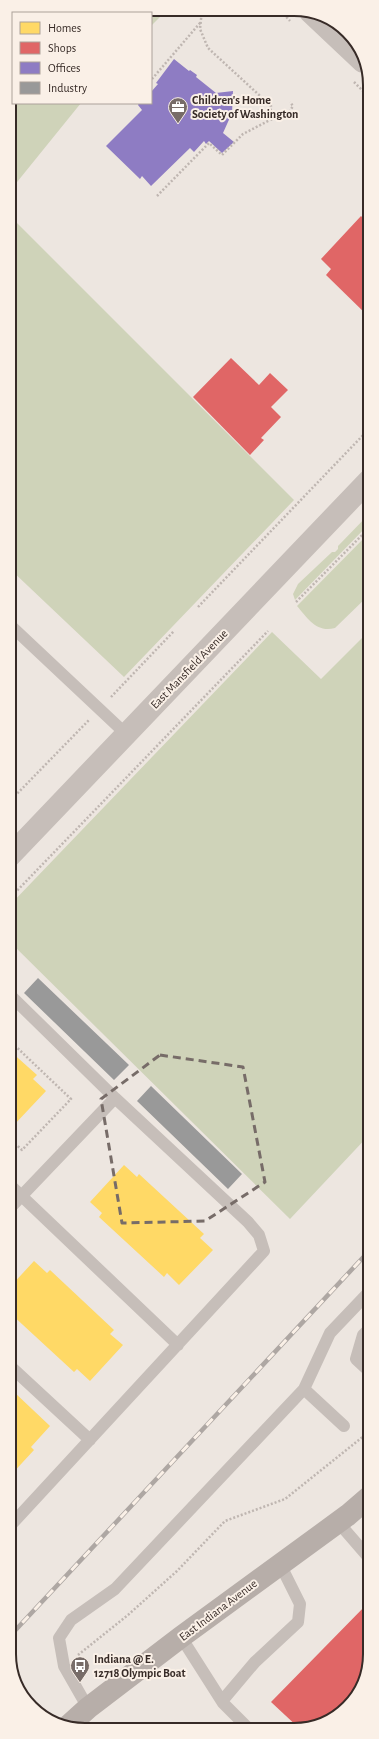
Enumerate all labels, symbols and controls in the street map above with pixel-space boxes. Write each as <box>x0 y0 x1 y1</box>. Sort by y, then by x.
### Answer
legend <box>12 12 152 104</box>
text: Homes <box>48 22 81 34</box>
text: Shops <box>48 42 76 54</box>
text: Offices <box>48 62 81 74</box>
text: Industry <box>48 82 87 95</box>
place label: Children's Home Society of Washington <box>192 94 298 121</box>
office icon: Children's Home Society of Washington <box>167 96 189 124</box>
street label: East Mansfield Avenue <box>148 627 230 711</box>
street label: East Indiana Avenue <box>177 1577 259 1643</box>
place label: Indiana @ E. 12718 Olympic Boat <box>94 1653 186 1680</box>
bus stop icon: Indiana @ E. 12718 Olympic Boat <box>69 1655 91 1683</box>

